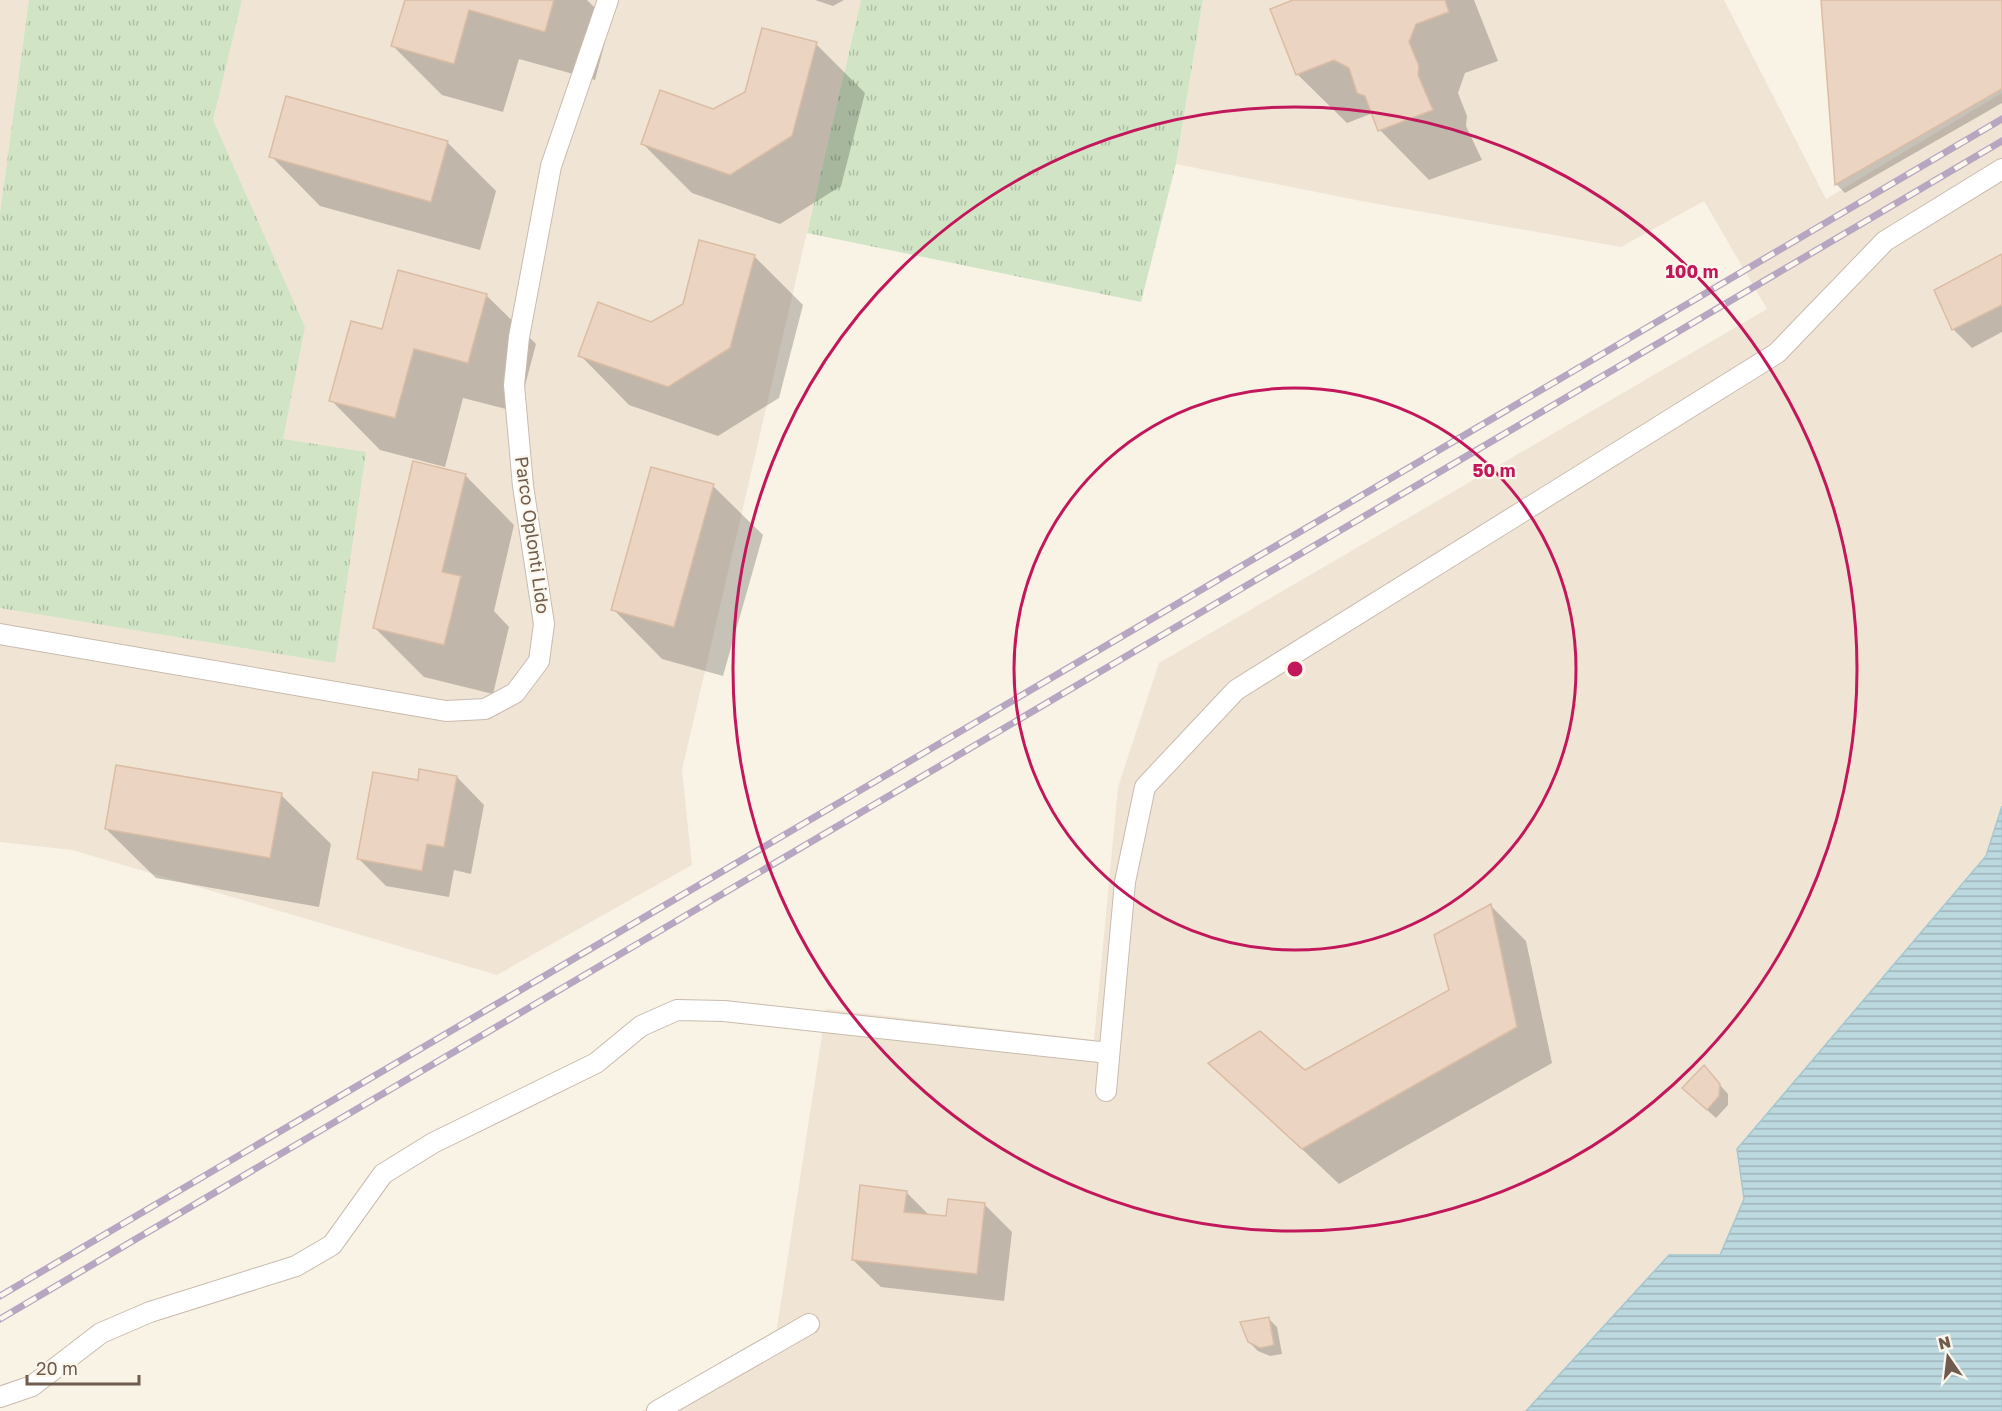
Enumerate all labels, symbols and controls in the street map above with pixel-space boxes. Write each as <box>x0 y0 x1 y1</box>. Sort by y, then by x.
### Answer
text: 100 m <box>1666 260 1718 282</box>
street label: Parco Oplonti Lido <box>511 455 555 615</box>
text: 50 m <box>1473 459 1515 481</box>
centre of rings <box>1285 659 1305 679</box>
north arrow <box>1918 1327 1978 1387</box>
text: N <box>1936 1331 1953 1354</box>
scale bar <box>27 1348 140 1386</box>
text: 20 m <box>36 1357 78 1379</box>

